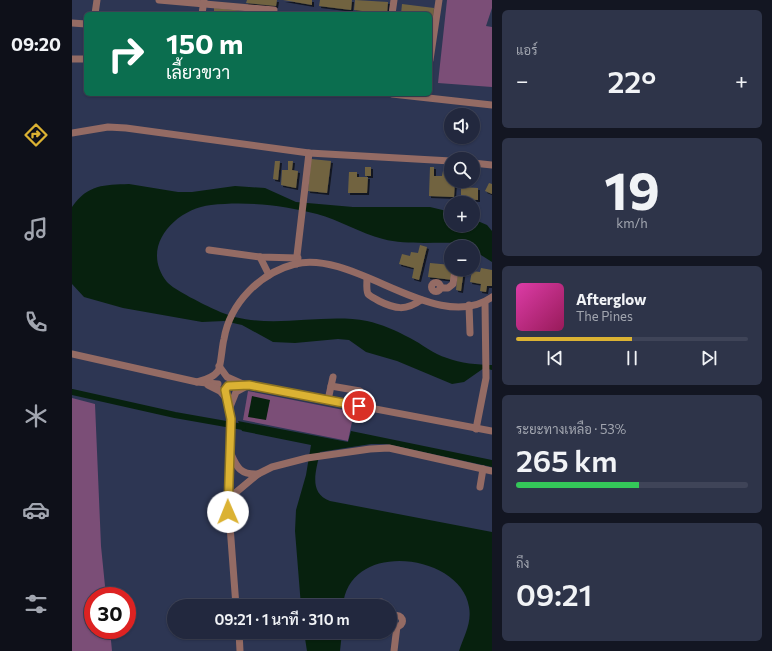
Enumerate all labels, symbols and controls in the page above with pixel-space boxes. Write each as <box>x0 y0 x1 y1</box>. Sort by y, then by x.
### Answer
text: 150 m <box>166 26 243 60</box>
icon: right <box>100 28 152 80</box>
text: 09:20 <box>11 33 61 55</box>
text: แอร์ <box>516 42 537 58</box>
text: เลี้ยวขวา <box>166 61 230 83</box>
text: 22° <box>607 62 656 99</box>
text: − <box>516 67 529 94</box>
text: + <box>735 67 748 94</box>
map controls <box>444 108 480 276</box>
button: sound <box>444 108 480 144</box>
icon: directions <box>22 121 50 149</box>
button: search <box>444 152 480 188</box>
text: 19 <box>604 157 660 221</box>
button: + <box>444 196 480 232</box>
icon: music <box>22 215 50 243</box>
text: km/h <box>616 215 648 231</box>
button: − <box>444 240 480 276</box>
text: Afterglow <box>576 290 646 308</box>
icon: phone <box>22 308 50 336</box>
text: The Pines <box>576 308 633 324</box>
icon: previous <box>544 347 566 369</box>
icon: pause <box>621 347 643 369</box>
icon: next <box>698 347 720 369</box>
pin <box>342 389 376 423</box>
icon: arrive <box>348 395 370 417</box>
icon: climate <box>22 402 50 430</box>
text: ระยะทางเหลือ · 53% <box>516 421 626 437</box>
text: 265 km <box>516 441 617 478</box>
position arrow <box>207 491 249 533</box>
icon: car <box>22 496 50 524</box>
text: ถึง <box>516 555 529 571</box>
text: 09:21 <box>516 575 592 612</box>
speed limit sign: 30 <box>84 587 136 639</box>
icon: filters <box>22 590 50 618</box>
text: 09:21 · 1 นาที · 310 m <box>214 610 350 628</box>

